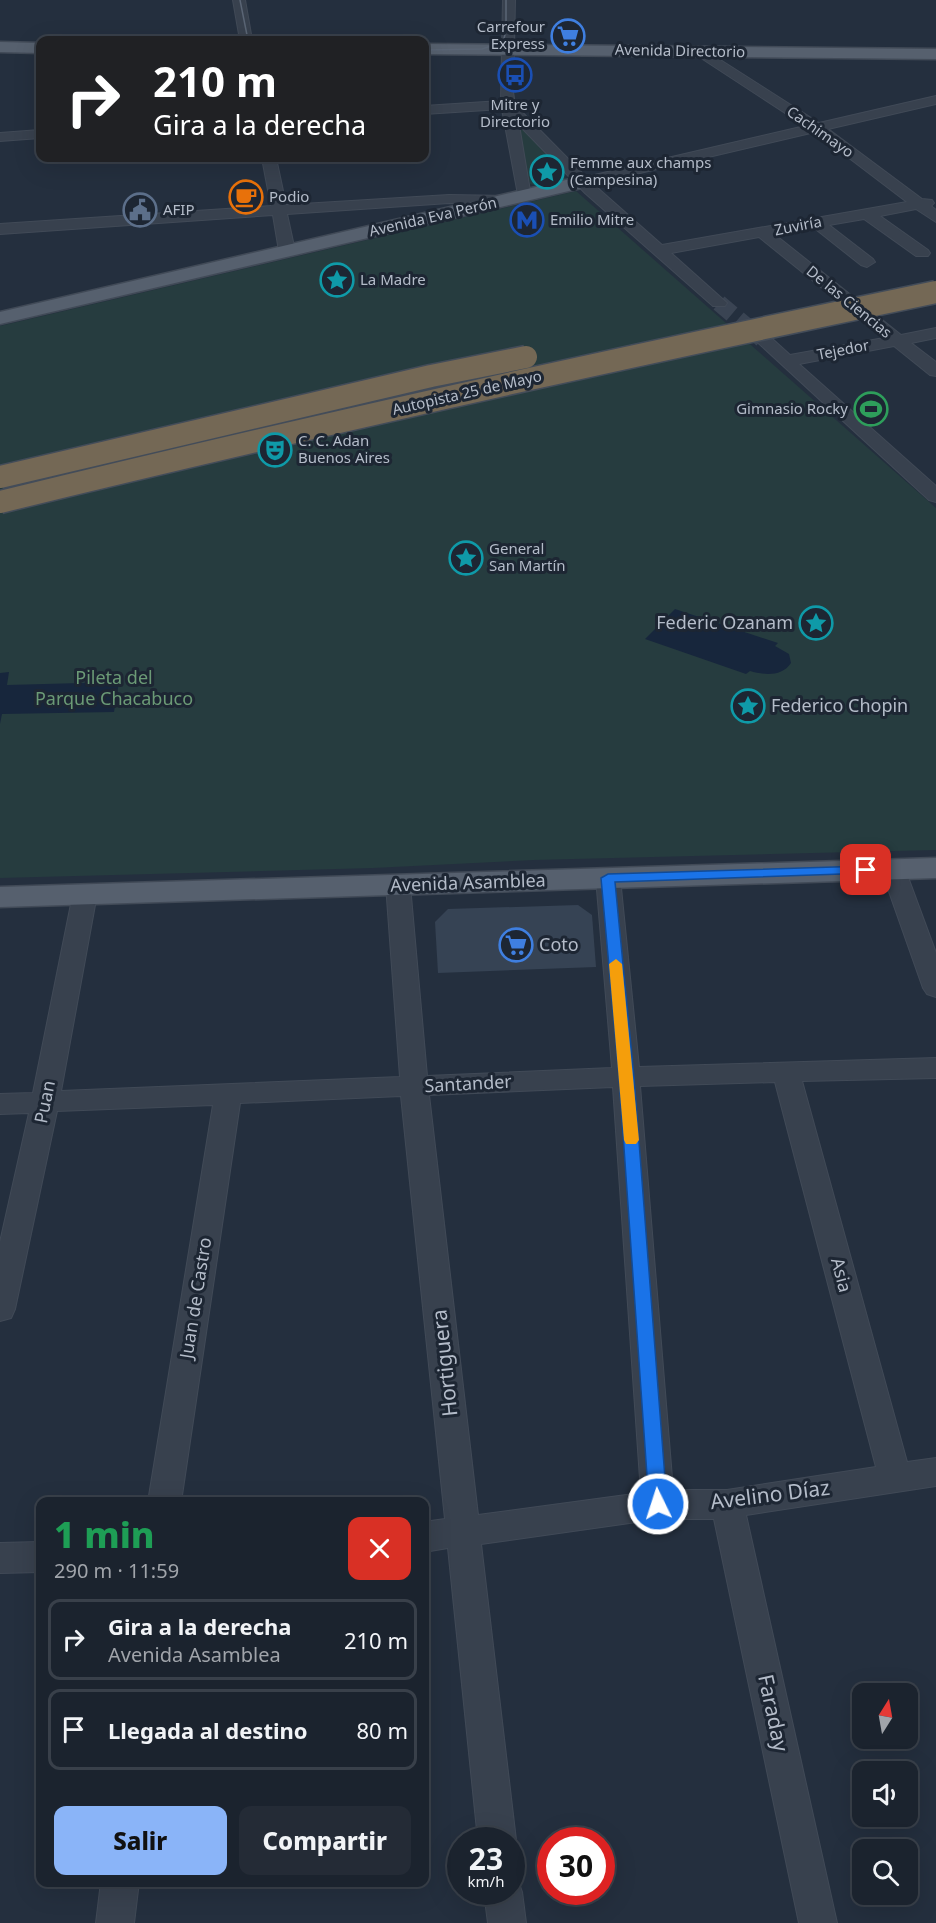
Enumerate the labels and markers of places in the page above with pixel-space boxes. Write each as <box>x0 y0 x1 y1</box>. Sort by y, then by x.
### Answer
place label: Carrefour Express <box>477 16 545 53</box>
supermarket icon: Carrefour Express <box>550 18 586 54</box>
bus stop icon: Mitre y Directorio <box>497 57 533 93</box>
place label: Mitre y Directorio <box>480 94 550 131</box>
place label: Femme aux champs (Campesina) <box>570 152 712 189</box>
place icon: Femme aux champs (Campesina) <box>529 154 565 190</box>
cafe icon: Podio <box>228 179 264 215</box>
place label: Podio <box>269 186 309 206</box>
public building icon: AFIP <box>122 192 158 228</box>
place label: AFIP <box>163 199 195 219</box>
metro station icon: Emilio Mitre <box>509 202 545 238</box>
place label: Emilio Mitre <box>550 209 634 229</box>
place icon: La Madre <box>319 262 355 298</box>
place label: La Madre <box>360 269 426 289</box>
sports icon: Gimnasio Rocky <box>853 391 889 427</box>
place label: Gimnasio Rocky <box>736 398 848 418</box>
place label: C. C. Adan Buenos Aires <box>298 430 390 467</box>
theatre icon: C. C. Adan Buenos Aires <box>257 432 293 468</box>
place label: General San Martín <box>489 538 566 575</box>
place icon: General San Martín <box>448 540 484 576</box>
place icon: Federic Ozanam <box>798 605 834 641</box>
place label: Federic Ozanam <box>656 610 793 634</box>
place icon: Federico Chopin <box>730 688 766 724</box>
place label: Federico Chopin <box>771 693 908 717</box>
pin <box>840 844 891 895</box>
supermarket icon: Coto <box>498 927 534 963</box>
place label: Coto <box>539 932 579 956</box>

